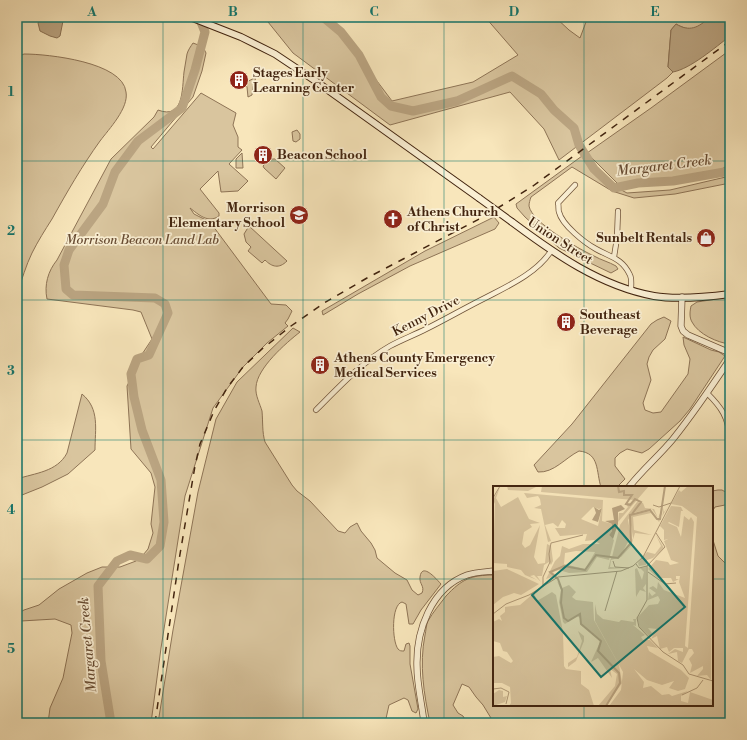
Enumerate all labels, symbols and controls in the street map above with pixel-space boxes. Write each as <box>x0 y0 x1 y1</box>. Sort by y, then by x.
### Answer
text: A <box>86 4 97 20</box>
text: B <box>228 4 238 20</box>
text: C <box>369 4 379 20</box>
text: D <box>509 4 519 20</box>
text: E <box>650 4 660 20</box>
place label: Stages Early Learning Center <box>253 65 355 96</box>
building icon: Stages Early Learning Center <box>228 69 250 91</box>
text: 1 <box>8 84 15 100</box>
building icon: Beacon School <box>252 144 274 166</box>
place label: Beacon School <box>277 147 368 163</box>
water label: Margaret Creek <box>615 151 713 181</box>
place label: Morrison Elementary School <box>169 200 286 231</box>
school or university icon: Morrison Elementary School <box>288 204 310 226</box>
place label: Athens Church of Christ <box>406 204 498 235</box>
church icon: Athens Church of Christ <box>382 208 404 230</box>
street label: Union Street <box>524 214 596 268</box>
text: 2 <box>7 223 15 239</box>
shop icon: Sunbelt Rentals <box>695 227 717 249</box>
place label: Sunbelt Rentals <box>596 230 692 246</box>
park label: Morrison Beacon Land Lab <box>65 232 219 248</box>
street label: Kenny Drive <box>390 292 463 340</box>
place label: Southeast Beverage <box>580 307 641 338</box>
building icon: Southeast Beverage <box>555 311 577 333</box>
place label: Athens County Emergency Medical Services <box>333 350 495 381</box>
building icon: Athens County Emergency Medical Services <box>309 354 331 376</box>
text: 3 <box>7 363 15 379</box>
inset map <box>493 486 713 706</box>
text: 4 <box>7 502 16 518</box>
water label: Margaret Creek <box>75 597 101 693</box>
text: 5 <box>7 641 15 657</box>

